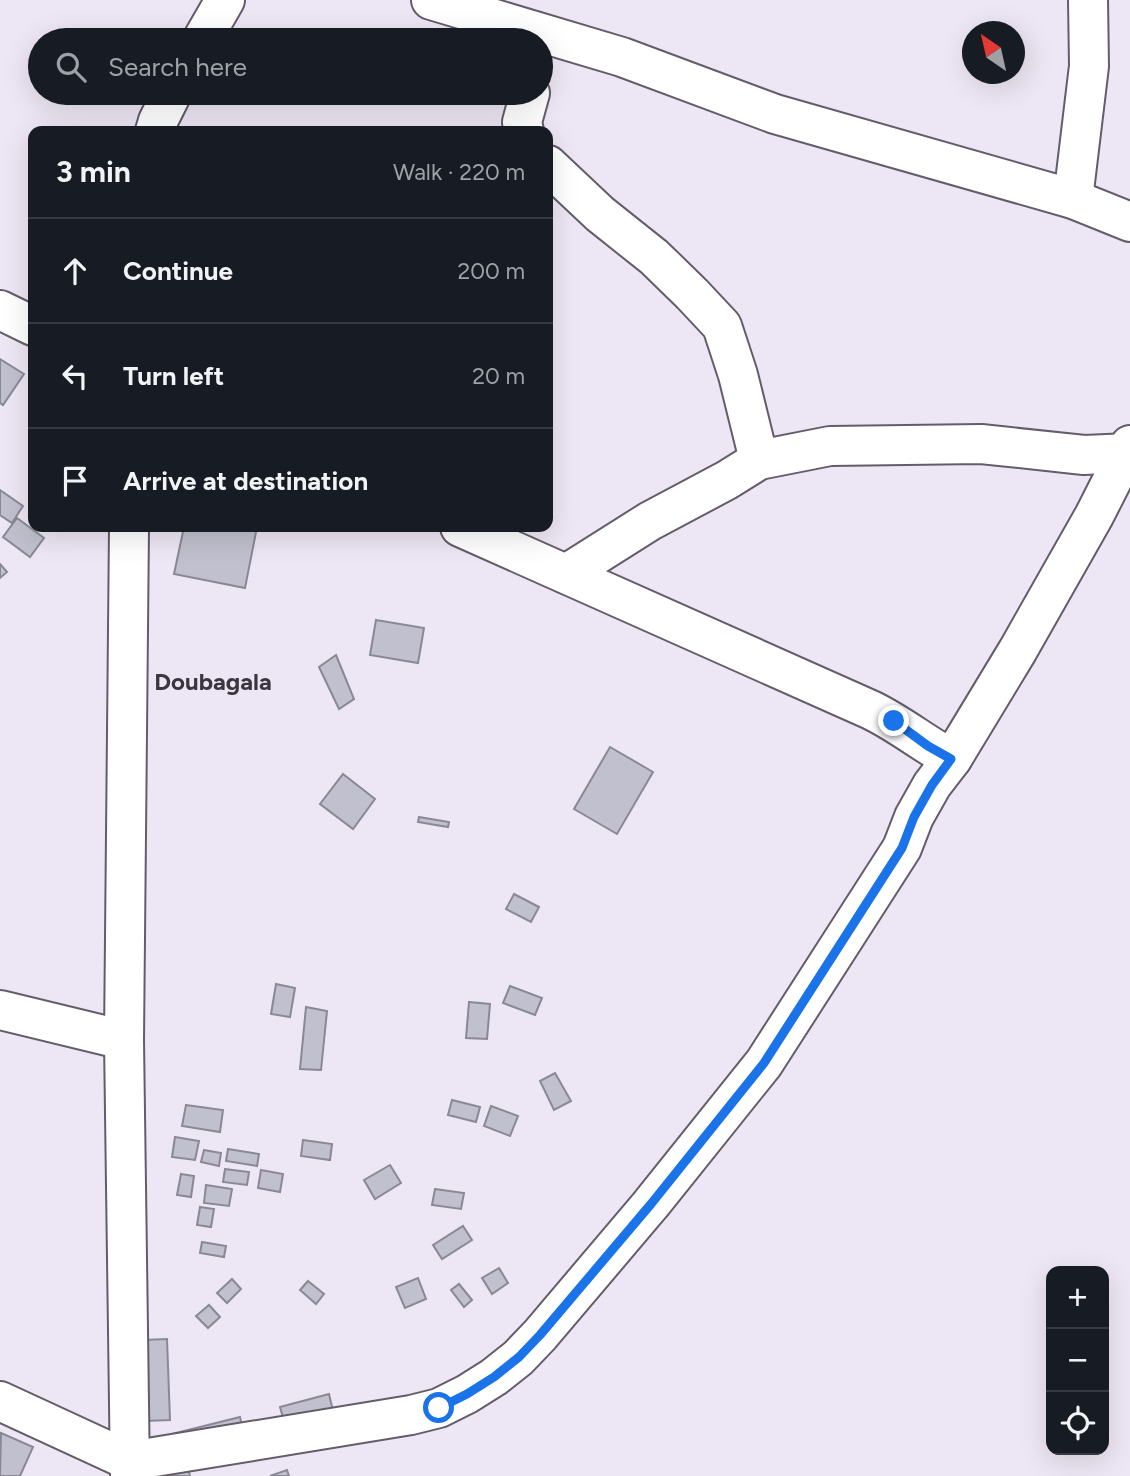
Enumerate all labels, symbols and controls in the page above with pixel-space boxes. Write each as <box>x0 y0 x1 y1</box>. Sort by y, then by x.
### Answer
north arrow <box>962 21 1025 84</box>
search box <box>28 28 553 105</box>
icon: search <box>52 48 90 86</box>
text: Search here <box>108 51 247 83</box>
text: 3 min <box>56 153 131 190</box>
text: Walk · 220 m <box>393 158 525 186</box>
icon: ahead <box>56 252 94 290</box>
text: Continue <box>123 255 233 287</box>
text: 200 m <box>457 257 525 285</box>
icon: left <box>56 357 94 395</box>
text: Turn left <box>123 360 224 392</box>
text: 20 m <box>472 362 525 390</box>
icon: arrive <box>56 462 94 500</box>
text: Arrive at destination <box>123 465 368 497</box>
district label: Doubagala <box>154 667 272 696</box>
route end <box>878 705 909 736</box>
map controls <box>1046 1266 1109 1455</box>
button: + <box>1046 1266 1109 1329</box>
button: − <box>1046 1329 1109 1392</box>
route start <box>423 1392 454 1423</box>
button: locate <box>1046 1392 1109 1455</box>

